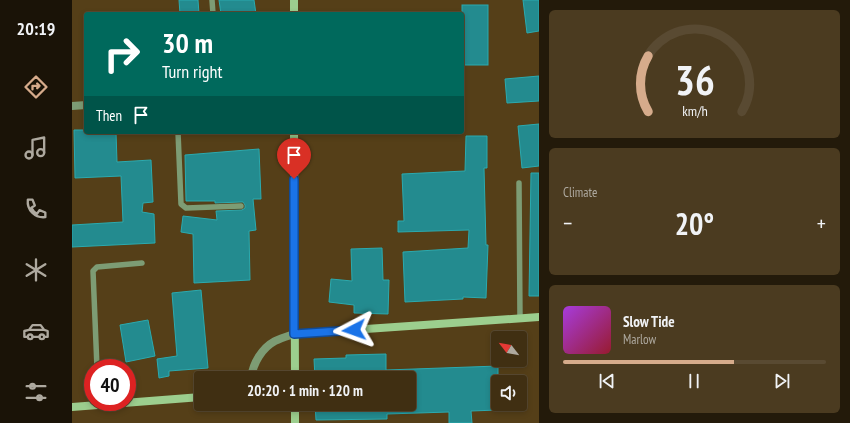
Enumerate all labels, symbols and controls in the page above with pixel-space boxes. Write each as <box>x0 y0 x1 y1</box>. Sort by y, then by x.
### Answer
text: 20:19 <box>17 17 55 40</box>
text: 30 m <box>162 24 213 61</box>
icon: right <box>96 28 148 80</box>
text: 36 <box>675 53 714 106</box>
text: Turn right <box>162 60 222 83</box>
icon: directions <box>22 73 50 101</box>
text: km/h <box>682 100 707 119</box>
icon: arrive <box>130 104 152 126</box>
text: Then <box>96 106 122 125</box>
icon: music <box>22 134 50 162</box>
pin <box>277 138 311 179</box>
icon: arrive <box>283 144 305 166</box>
text: Climate <box>563 184 597 201</box>
icon: phone <box>22 195 50 223</box>
text: 20° <box>675 204 714 243</box>
text: − <box>563 209 572 237</box>
text: + <box>817 209 826 237</box>
icon: climate <box>22 256 50 284</box>
position arrow <box>333 309 375 351</box>
text: Slow Tide <box>623 312 675 331</box>
icon: car <box>22 317 50 345</box>
north arrow <box>491 331 527 367</box>
map controls <box>491 331 527 411</box>
text: Marlow <box>623 331 656 348</box>
speed limit sign: 40 <box>84 359 136 411</box>
icon: previous <box>596 370 618 392</box>
icon: pause <box>683 370 705 392</box>
icon: next <box>771 370 793 392</box>
button: sound <box>491 375 527 411</box>
icon: filters <box>22 378 50 406</box>
text: 20:20 · 1 min · 120 m <box>247 381 363 400</box>

